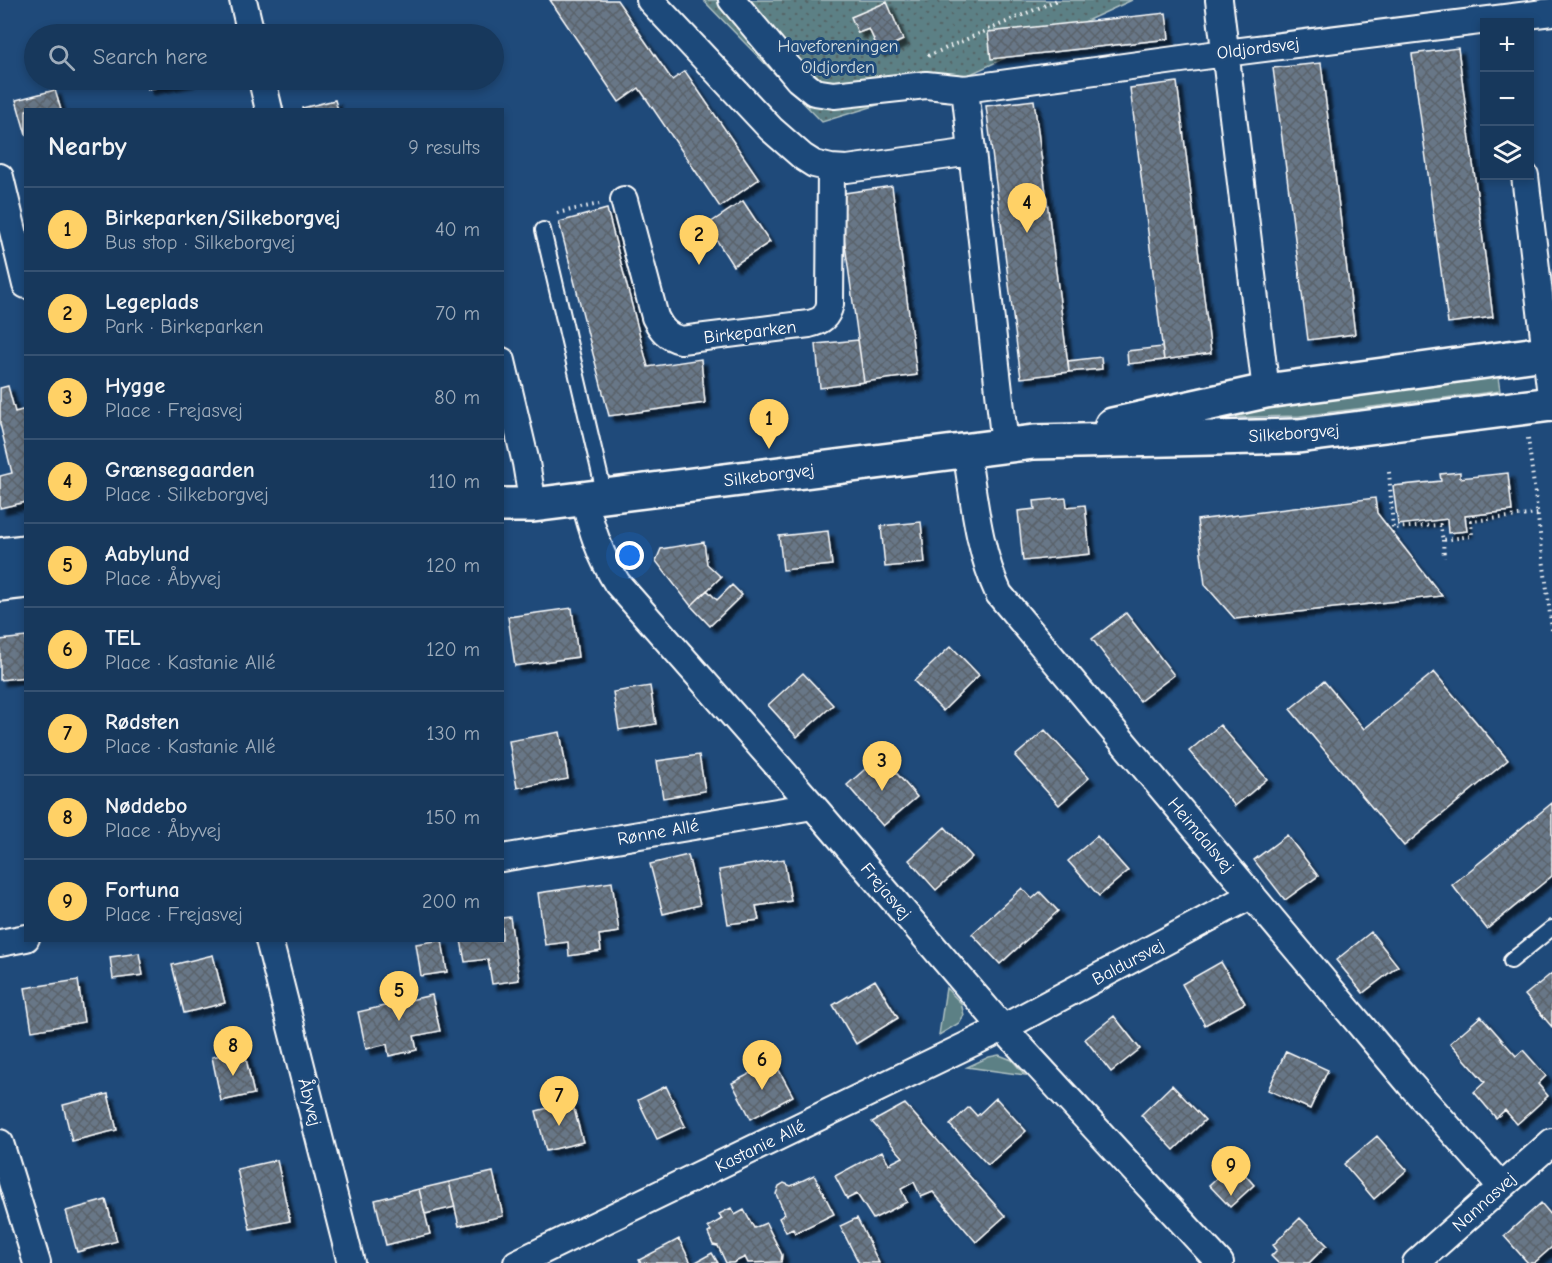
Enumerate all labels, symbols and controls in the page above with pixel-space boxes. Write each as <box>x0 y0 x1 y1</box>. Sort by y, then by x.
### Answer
map controls <box>1480 18 1534 180</box>
button: + <box>1480 18 1534 72</box>
search box <box>24 24 504 90</box>
street label: Oldjordsvej <box>1216 33 1300 64</box>
park label: Haveforeningen Oldjorden <box>777 36 899 78</box>
icon: search <box>45 41 78 74</box>
text: Search here <box>93 44 208 70</box>
button: − <box>1480 72 1534 126</box>
button: layers <box>1480 126 1534 180</box>
text: Nearby <box>48 132 127 162</box>
text: 9 results <box>408 136 480 159</box>
pin: 4 <box>1008 184 1046 233</box>
text: Birkeparken/Silkeborgvej <box>105 205 341 231</box>
pin: 2 <box>680 216 718 265</box>
text: 1 <box>64 218 71 241</box>
text: 40 m <box>435 218 480 241</box>
text: Bus stop · Silkeborgvej <box>105 231 295 254</box>
text: Legeplads <box>105 289 199 315</box>
text: 2 <box>63 302 72 325</box>
text: 70 m <box>435 302 480 325</box>
text: Park · Birkeparken <box>105 315 264 338</box>
street label: Birkeparken <box>703 316 798 349</box>
text: Hygge <box>105 373 165 399</box>
text: 3 <box>63 386 72 409</box>
text: 80 m <box>434 386 480 409</box>
text: Place · Frejasvej <box>105 399 243 422</box>
pin: 1 <box>750 400 788 449</box>
street label: Silkeborgvej <box>1248 420 1340 447</box>
text: Grænsegaarden <box>105 457 255 483</box>
street label: Silkeborgvej <box>723 460 816 491</box>
text: 4 <box>63 470 72 493</box>
text: 110 m <box>429 470 480 493</box>
text: Place · Silkeborgvej <box>105 483 269 506</box>
text: Aabylund <box>105 541 190 567</box>
your location <box>615 541 644 570</box>
text: 5 <box>62 554 73 577</box>
text: 120 m <box>426 554 480 577</box>
text: Place · Åbyvej <box>105 567 221 590</box>
text: TEL <box>105 625 141 651</box>
text: 6 <box>62 638 73 661</box>
text: 120 m <box>426 638 480 661</box>
text: Place · Kastanie Allé <box>105 651 275 674</box>
text: Rødsten <box>105 709 179 735</box>
text: 7 <box>63 722 72 745</box>
text: 130 m <box>427 722 480 745</box>
text: Place · Kastanie Allé <box>105 735 275 758</box>
pin: 3 <box>862 742 902 791</box>
text: Nøddebo <box>105 793 187 819</box>
street label: Heimdalsvej <box>1163 793 1238 877</box>
text: 8 <box>62 806 73 829</box>
text: 150 m <box>426 806 480 829</box>
street label: Rønne Allé <box>616 815 700 850</box>
text: Place · Åbyvej <box>105 819 221 842</box>
street label: Frejasvej <box>856 859 915 924</box>
text: Fortuna <box>105 877 180 903</box>
text: 9 <box>62 890 73 913</box>
text: 200 m <box>422 890 480 913</box>
text: Place · Frejasvej <box>105 903 243 926</box>
street label: Baldursvej <box>1089 935 1168 990</box>
pin: 5 <box>380 972 418 1021</box>
pin: 8 <box>214 1026 252 1076</box>
pin: 6 <box>742 1040 782 1090</box>
street label: Åbyvej <box>293 1076 327 1128</box>
pin: 7 <box>540 1076 578 1126</box>
street label: Kastanie Allé <box>712 1116 809 1177</box>
pin: 9 <box>1212 1146 1250 1196</box>
street label: Nannasvej <box>1448 1168 1520 1236</box>

